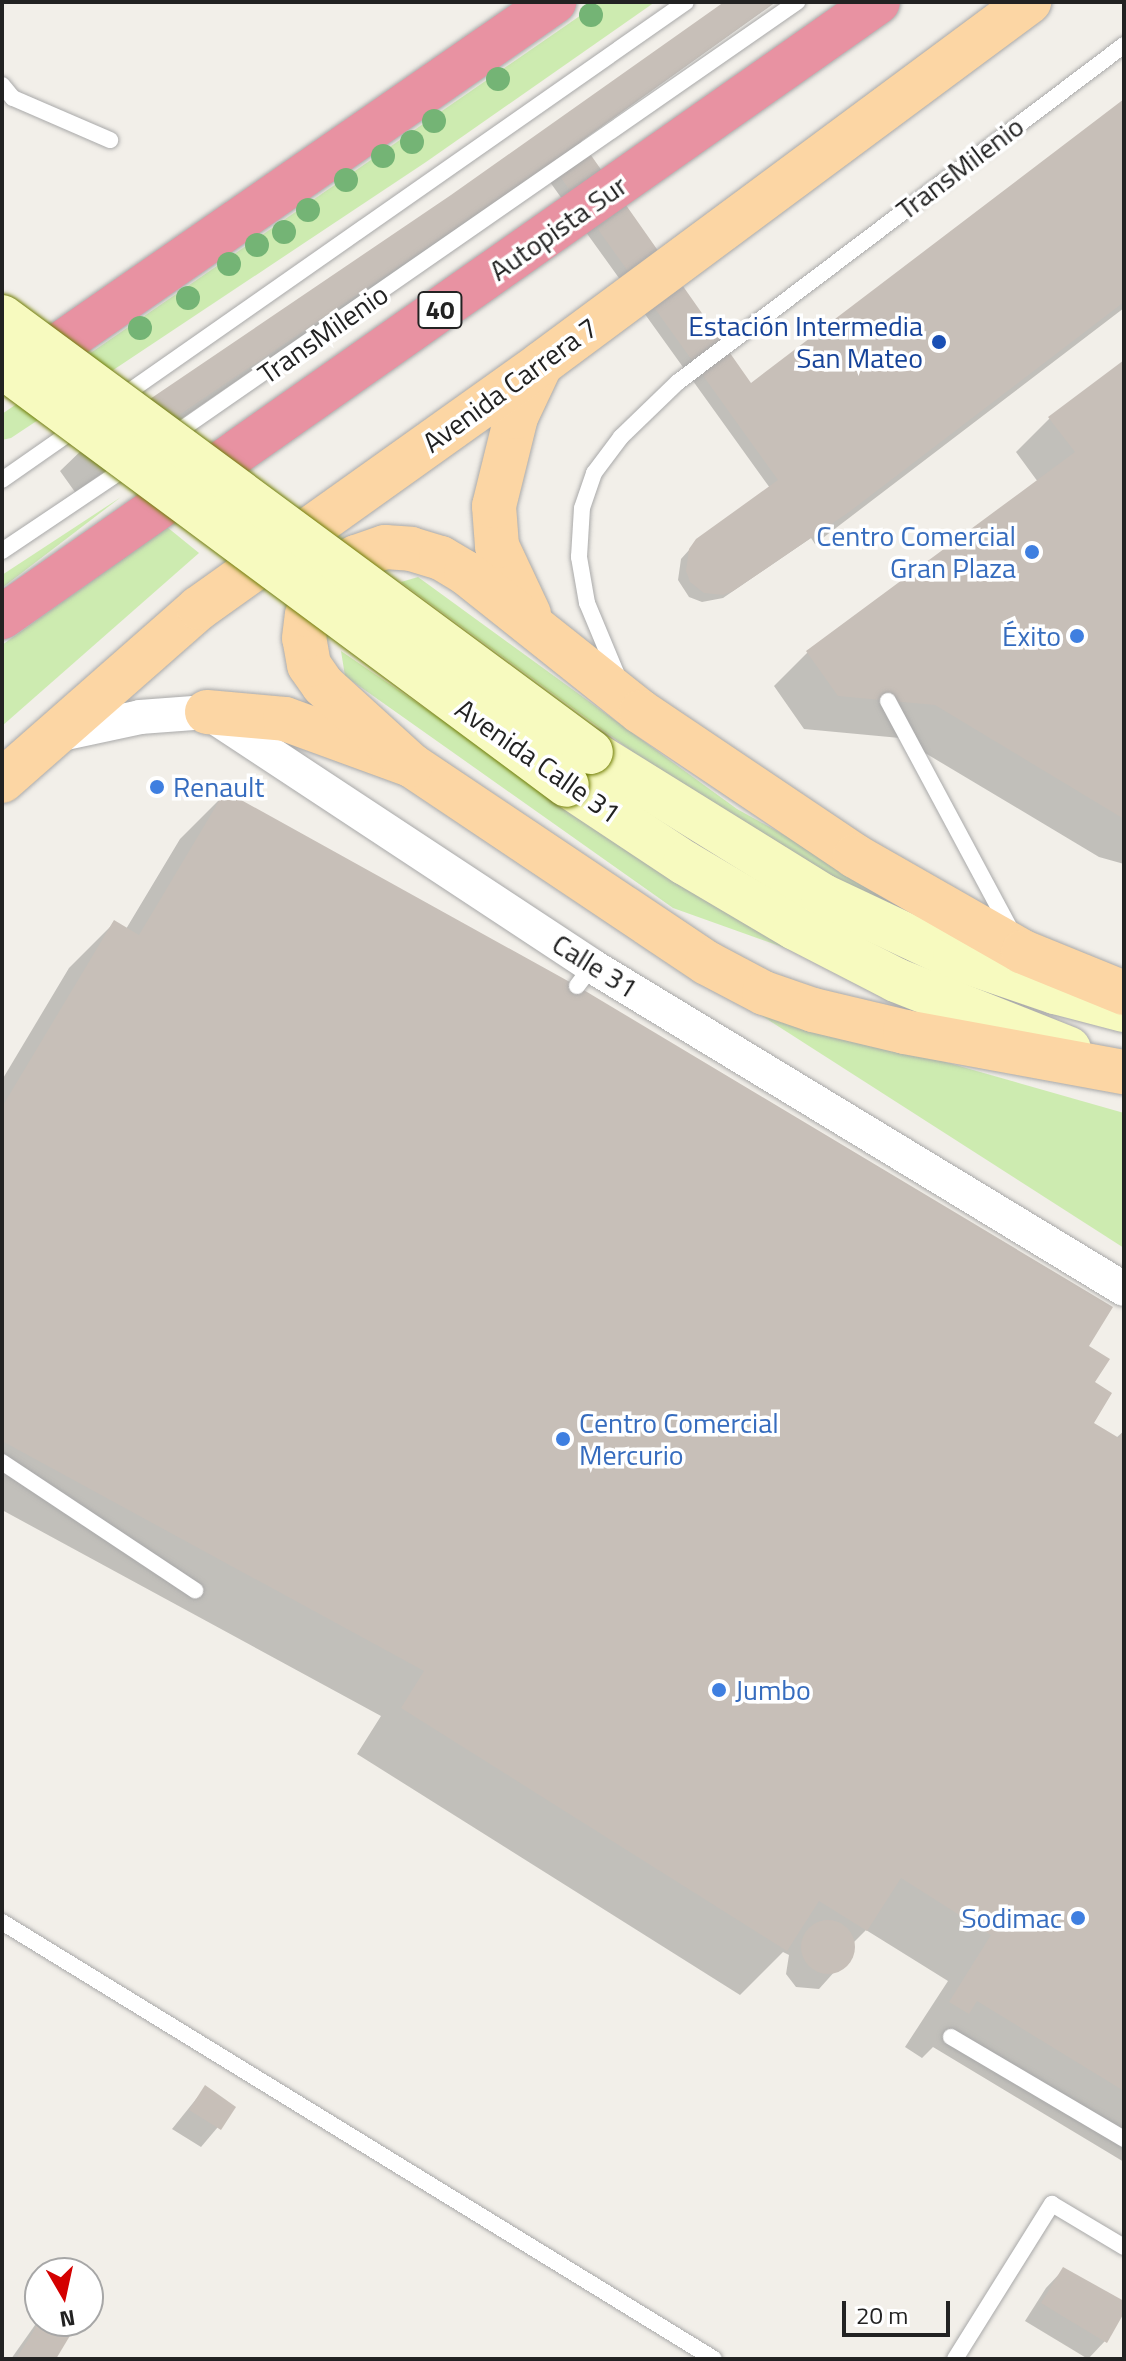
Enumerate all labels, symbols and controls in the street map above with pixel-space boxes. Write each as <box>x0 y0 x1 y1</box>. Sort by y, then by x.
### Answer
street label: TransMilenio <box>890 109 1030 227</box>
street label: Autopista Sur <box>483 168 633 288</box>
street label: TransMilenio <box>252 277 394 391</box>
road number: 40 <box>416 288 464 332</box>
place label: Estación Intermedia San Mateo <box>688 309 923 375</box>
street label: Avenida Carrera 7 <box>416 310 604 460</box>
marker: Estación Intermedia San Mateo <box>930 333 948 351</box>
place label: Centro Comercial Gran Plaza <box>816 519 1016 585</box>
marker: Centro Comercial Gran Plaza <box>1023 543 1041 561</box>
place label: Éxito <box>1002 619 1061 653</box>
marker: Éxito <box>1068 627 1086 645</box>
street label: Avenida Calle 31 <box>449 692 627 830</box>
place label: Renault <box>173 770 264 804</box>
marker: Renault <box>148 778 166 796</box>
street label: Calle 31 <box>546 927 644 1005</box>
place label: Centro Comercial Mercurio <box>579 1406 779 1472</box>
marker: Centro Comercial Mercurio <box>554 1430 572 1448</box>
place label: Jumbo <box>735 1673 811 1707</box>
marker: Jumbo <box>710 1681 728 1699</box>
place label: Sodimac <box>961 1901 1062 1935</box>
marker: Sodimac <box>1069 1909 1087 1927</box>
north arrow <box>24 2257 104 2337</box>
scale bar <box>846 2285 954 2335</box>
text: 20 m <box>856 2297 908 2333</box>
text: N <box>57 2301 78 2337</box>

